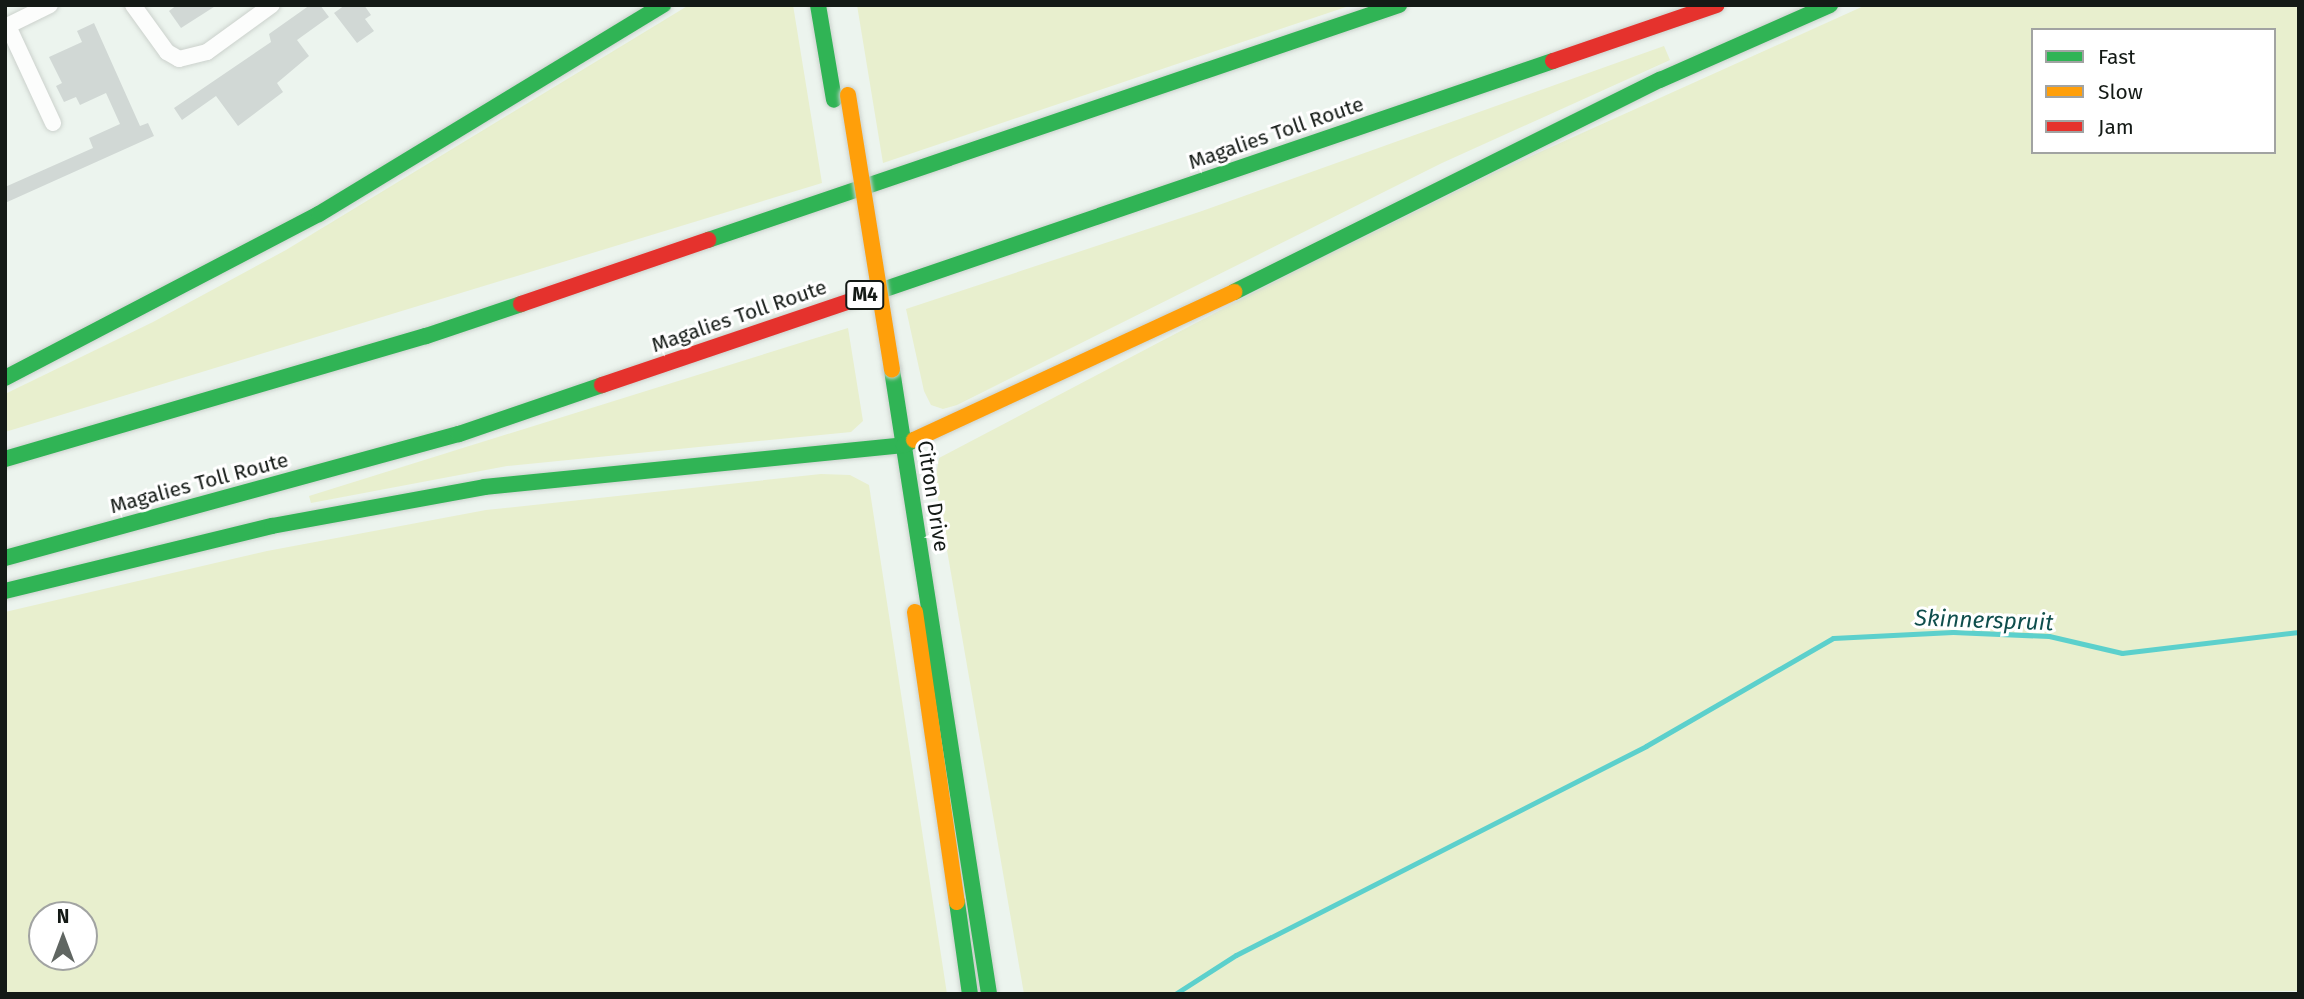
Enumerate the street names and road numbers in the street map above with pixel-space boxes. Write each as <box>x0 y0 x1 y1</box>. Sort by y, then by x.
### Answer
street label: Magalies Toll Route <box>1185 91 1367 175</box>
street label: Magalies Toll Route <box>648 274 830 358</box>
road number: M4 <box>844 280 886 310</box>
street label: Citron Drive <box>912 439 954 553</box>
street label: Magalies Toll Route <box>107 447 291 519</box>

